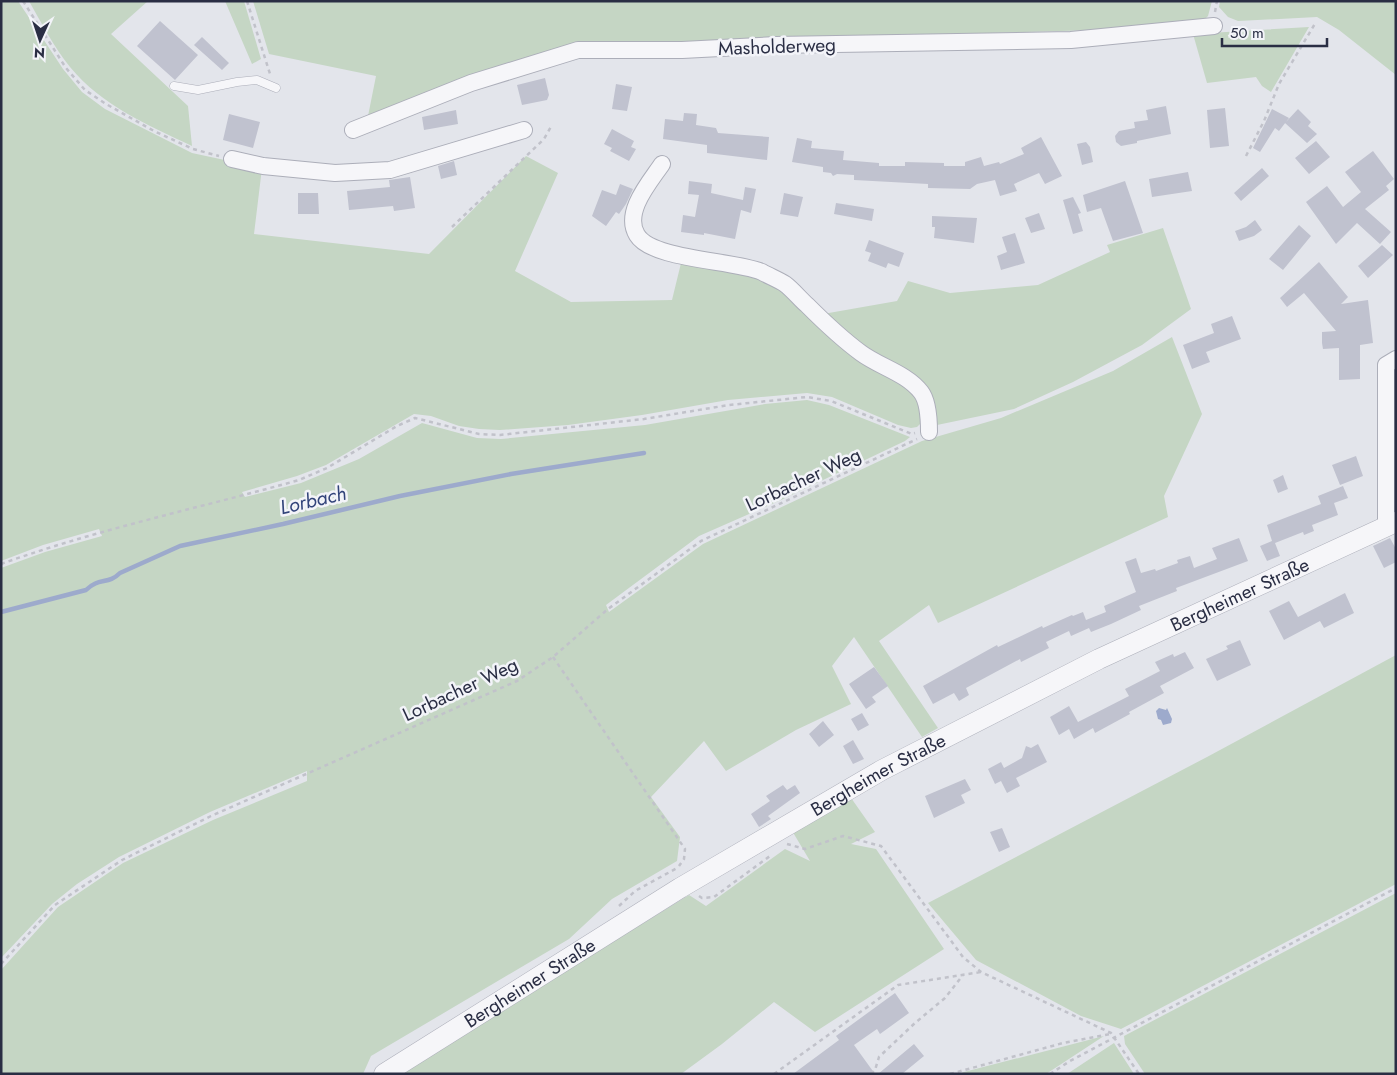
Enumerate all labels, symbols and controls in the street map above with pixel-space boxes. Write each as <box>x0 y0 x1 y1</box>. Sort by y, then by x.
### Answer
north arrow <box>15 15 65 65</box>
scale bar <box>1222 15 1327 47</box>
text: 50 m <box>1230 22 1264 44</box>
street label: Masholderweg <box>718 31 836 62</box>
text: N <box>33 43 45 63</box>
street label: Lorbacher Weg <box>741 441 865 518</box>
water label: Lorbach <box>277 479 349 522</box>
street label: Bergheimer Straße <box>1166 551 1314 638</box>
street label: Lorbacher Weg <box>398 651 522 728</box>
street label: Bergheimer Straße <box>806 727 951 823</box>
street label: Bergheimer Straße <box>459 931 601 1034</box>

